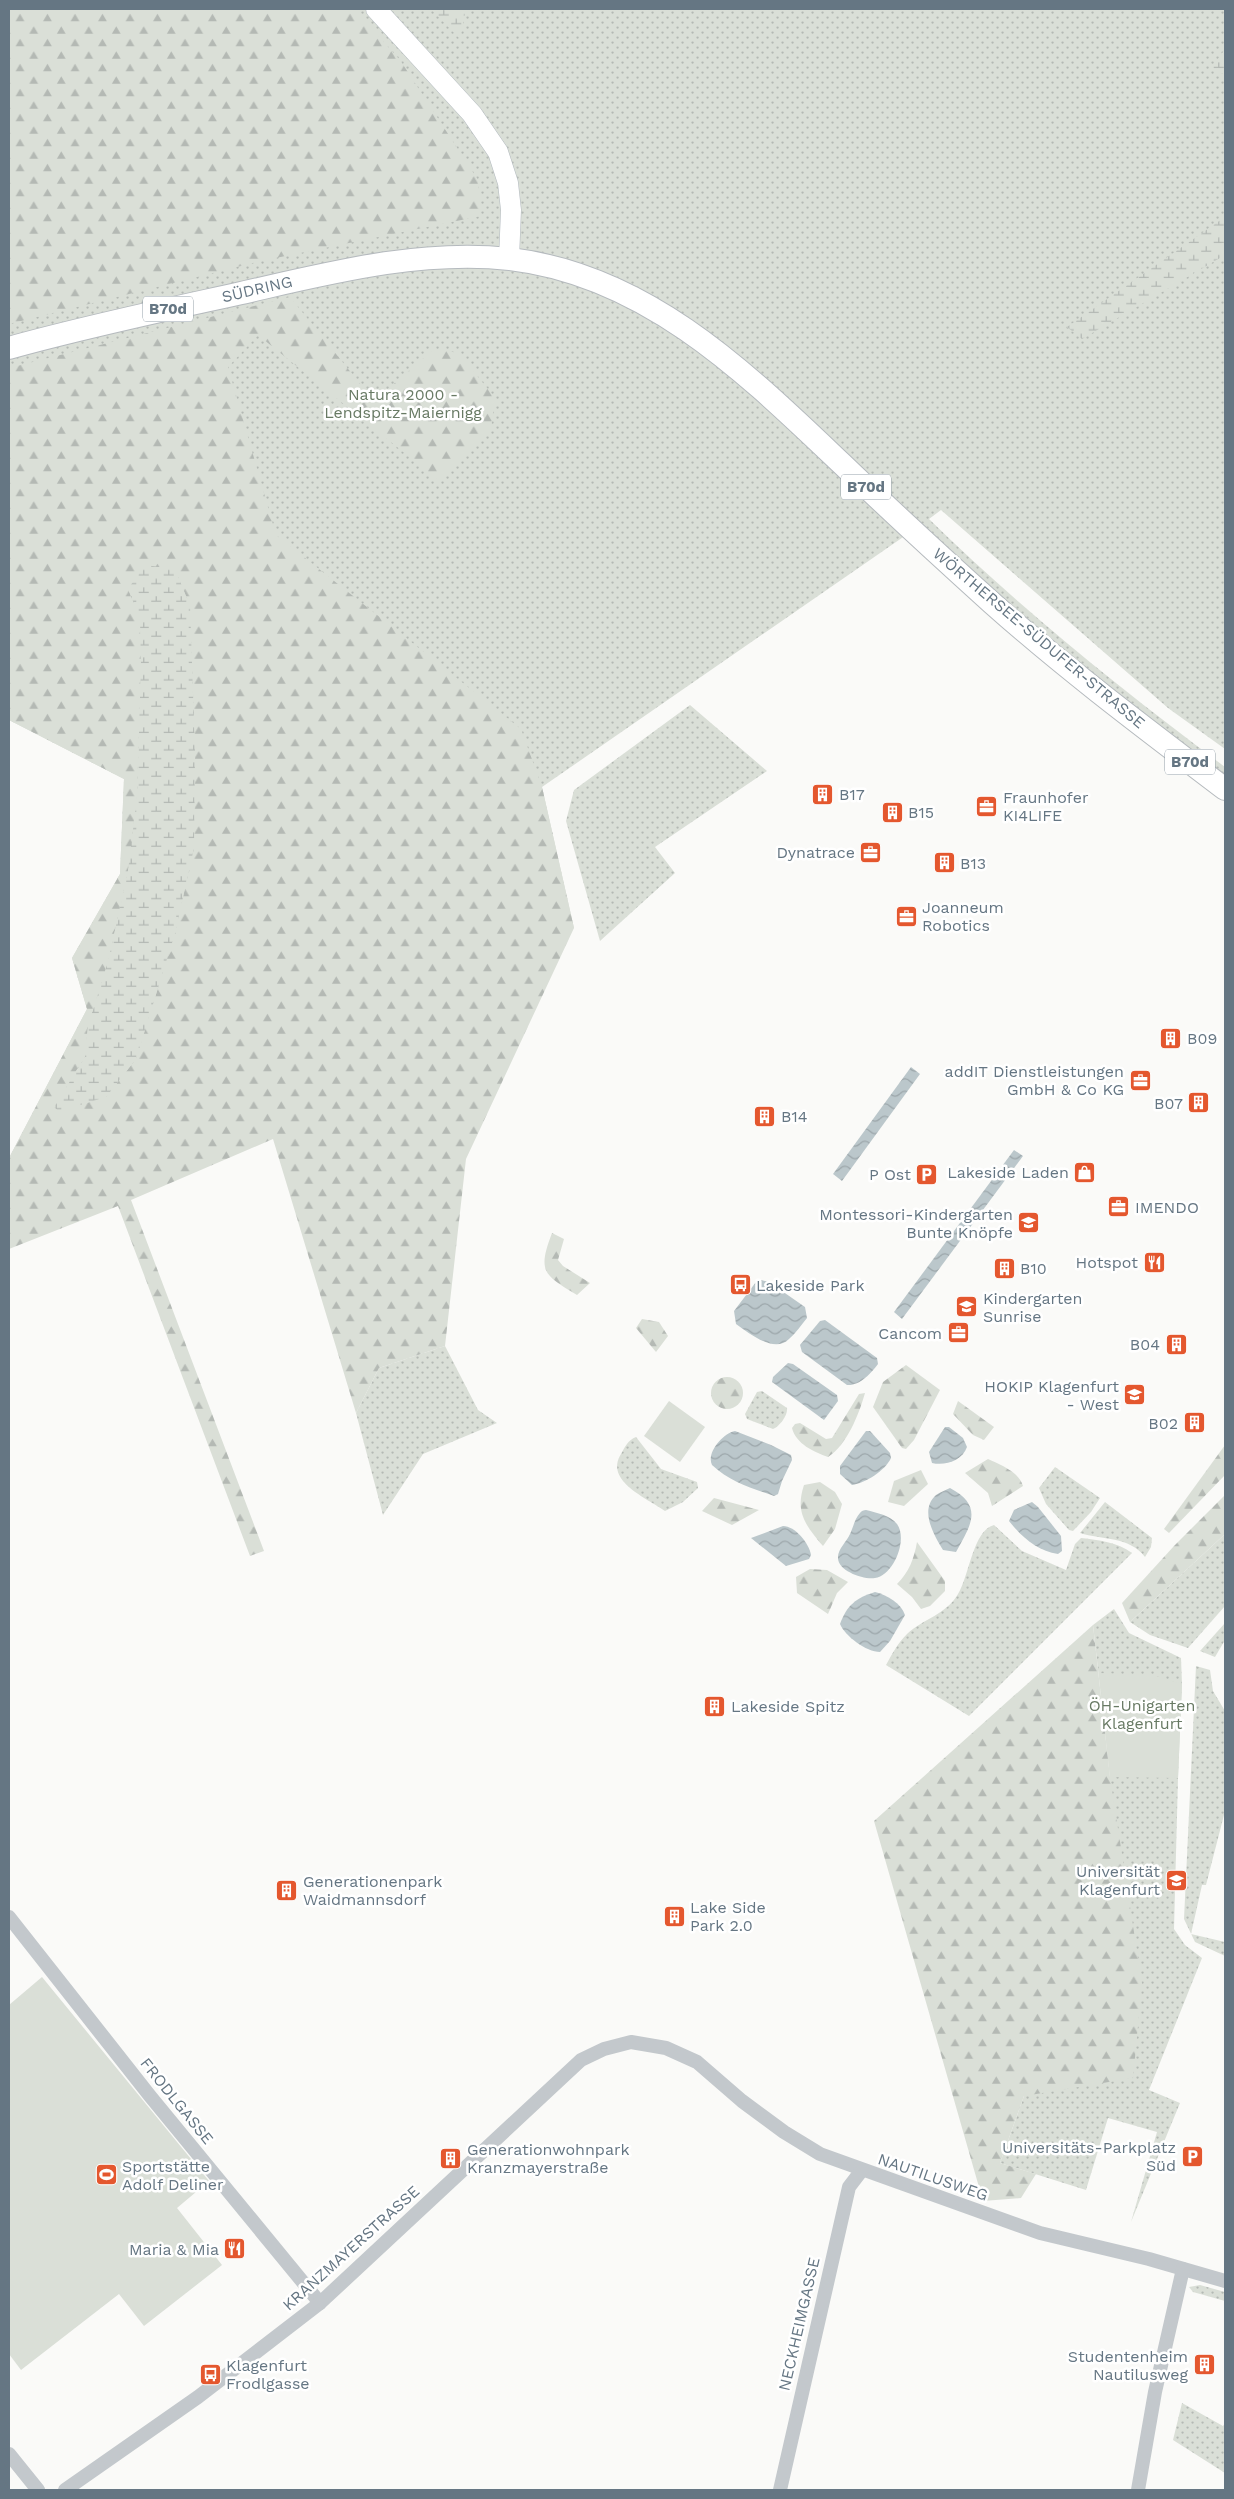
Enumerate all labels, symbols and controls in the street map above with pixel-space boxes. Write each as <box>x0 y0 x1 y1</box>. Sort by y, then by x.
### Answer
street label: SÜDRING <box>220 272 294 306</box>
road number: B70d <box>143 296 193 322</box>
park label: Natura 2000 - Lendspitz-Maiernigg <box>324 385 482 422</box>
road number: B70d <box>841 474 891 500</box>
street label: WÖRTHERSEE-SÜDUFER-STRASSE <box>929 544 1149 732</box>
road number: B70d <box>1165 750 1215 774</box>
building icon: B17 <box>811 782 835 806</box>
place label: B17 <box>839 785 865 804</box>
place label: Fraunhofer KI4LIFE <box>1003 788 1089 825</box>
office icon: Fraunhofer KI4LIFE <box>975 794 999 818</box>
building icon: B15 <box>880 800 904 824</box>
place label: B15 <box>908 803 934 822</box>
office icon: Dynatrace <box>859 840 883 864</box>
place label: Dynatrace <box>776 843 855 862</box>
building icon: B13 <box>932 851 956 875</box>
place label: B13 <box>960 854 986 873</box>
place label: Joanneum Robotics <box>922 898 1004 935</box>
office icon: Joanneum Robotics <box>894 904 918 928</box>
building icon: B09 <box>1159 1026 1183 1050</box>
place label: B09 <box>1187 1029 1217 1048</box>
place label: addIT Dienstleistungen GmbH & Co KG <box>945 1062 1124 1099</box>
office icon: addIT Dienstleistungen GmbH & Co KG <box>1128 1068 1152 1092</box>
building icon: B07 <box>1187 1091 1211 1115</box>
place label: B07 <box>1154 1094 1183 1113</box>
building icon: B14 <box>753 1104 777 1128</box>
place label: B14 <box>781 1107 808 1126</box>
shop icon: Lakeside Laden <box>1073 1160 1097 1184</box>
parking icon: P Ost <box>915 1162 939 1186</box>
place label: Lakeside Laden <box>947 1163 1069 1182</box>
place label: P Ost <box>869 1165 911 1184</box>
office icon: IMENDO <box>1107 1195 1131 1219</box>
place label: IMENDO <box>1135 1198 1199 1217</box>
place label: Montessori-Kindergarten Bunte Knöpfe <box>819 1205 1013 1242</box>
school or university icon: Montessori-Kindergarten Bunte Knöpfe <box>1017 1211 1041 1235</box>
restaurant icon: Hotspot <box>1142 1250 1166 1274</box>
place label: Hotspot <box>1076 1253 1138 1272</box>
building icon: B10 <box>992 1256 1016 1280</box>
place label: B10 <box>1020 1259 1047 1278</box>
bus stop icon: Lakeside Park <box>728 1273 752 1297</box>
place label: Lakeside Park <box>756 1276 864 1295</box>
place label: Kindergarten Sunrise <box>983 1289 1083 1326</box>
school or university icon: Kindergarten Sunrise <box>955 1295 979 1319</box>
office icon: Cancom <box>946 1321 970 1345</box>
place label: Cancom <box>878 1324 942 1343</box>
building icon: B04 <box>1164 1332 1188 1356</box>
place label: B04 <box>1130 1335 1160 1354</box>
place label: HOKIP Klagenfurt - West <box>984 1377 1119 1414</box>
school or university icon: HOKIP Klagenfurt - West <box>1123 1383 1147 1407</box>
building icon: B02 <box>1182 1411 1206 1435</box>
place label: B02 <box>1148 1414 1178 1433</box>
building icon: Lakeside Spitz <box>703 1694 727 1718</box>
park label: ÖH-Unigarten Klagenfurt <box>1089 1696 1195 1733</box>
place label: Lakeside Spitz <box>731 1697 845 1716</box>
place label: Universität Klagenfurt <box>1076 1862 1160 1899</box>
school or university icon: Universität Klagenfurt <box>1164 1868 1188 1892</box>
place label: Generationenpark Waidmannsdorf <box>303 1872 442 1909</box>
building icon: Generationenpark Waidmannsdorf <box>275 1878 299 1902</box>
place label: Lake Side Park 2.0 <box>690 1898 766 1935</box>
building icon: Lake Side Park 2.0 <box>662 1904 686 1928</box>
street label: FRODLGASSE <box>136 2054 218 2148</box>
place label: Universitäts-Parkplatz Süd <box>1002 2138 1176 2175</box>
place label: Generationwohnpark Kranzmayerstraße <box>467 2140 630 2177</box>
parking icon: Universitäts-Parkplatz Süd <box>1180 2144 1204 2168</box>
building icon: Generationwohnpark Kranzmayerstraße <box>439 2146 463 2170</box>
street label: NAUTILUSWEG <box>875 2149 991 2205</box>
place label: Sportstätte Adolf Deliner <box>122 2157 224 2194</box>
sports icon: Sportstätte Adolf Deliner <box>94 2163 118 2187</box>
street label: KRANZMAYERSTRASSE <box>279 2182 423 2314</box>
restaurant icon: Maria & Mia <box>223 2237 247 2261</box>
place label: Maria & Mia <box>129 2240 219 2259</box>
street label: NECKHEIMGASSE <box>774 2255 824 2393</box>
place label: Studentenheim Nautilusweg <box>1068 2347 1188 2384</box>
building icon: Studentenheim Nautilusweg <box>1192 2353 1216 2377</box>
place label: Klagenfurt Frodlgasse <box>226 2356 310 2393</box>
bus stop icon: Klagenfurt Frodlgasse <box>198 2362 222 2386</box>

